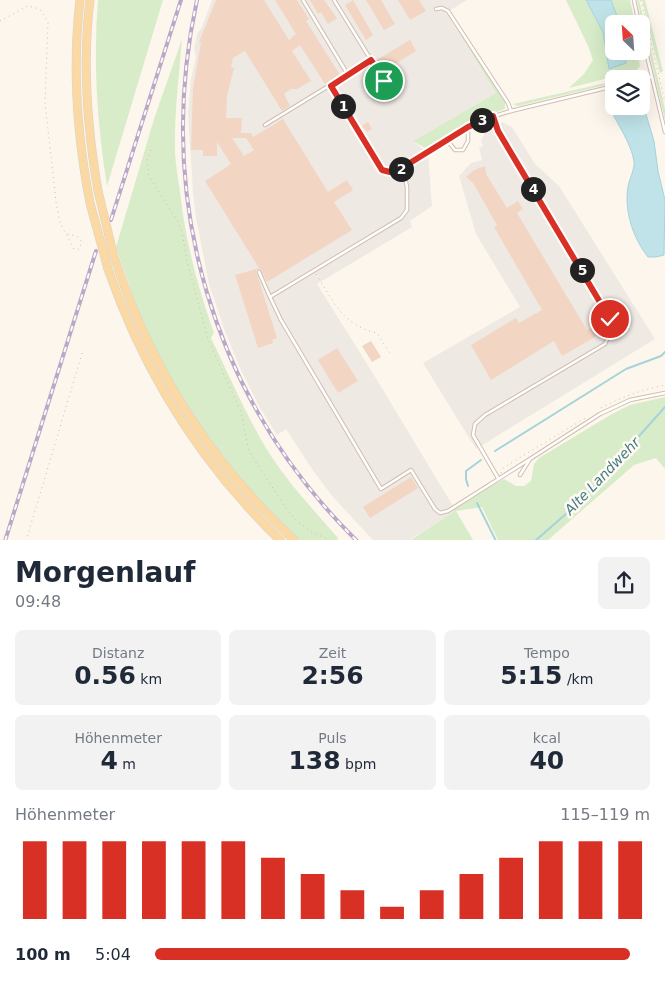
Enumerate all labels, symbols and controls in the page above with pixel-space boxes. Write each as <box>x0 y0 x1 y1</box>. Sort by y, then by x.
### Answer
north arrow <box>605 15 650 60</box>
map controls <box>605 15 650 115</box>
pin <box>363 60 405 102</box>
icon: arrive <box>370 67 398 95</box>
button: layers <box>605 70 650 115</box>
pin: 1 <box>330 94 356 118</box>
text: 1 <box>339 98 348 114</box>
pin: 3 <box>470 108 494 132</box>
text: 3 <box>478 112 487 128</box>
pin: 2 <box>388 156 414 182</box>
text: 2 <box>397 161 406 177</box>
pin: 4 <box>520 176 546 202</box>
text: 4 <box>529 181 538 197</box>
pin: 5 <box>570 258 594 282</box>
text: 5 <box>578 262 587 278</box>
pin <box>589 298 631 340</box>
icon: check <box>596 305 624 333</box>
water label: Alte Landwehr <box>561 433 644 519</box>
text: Morgenlauf <box>15 556 195 589</box>
button: share <box>598 557 650 609</box>
text: 09:48 <box>15 592 61 611</box>
text: Distanz <box>92 645 144 661</box>
text: Zeit <box>319 645 346 661</box>
text: Tempo <box>524 645 570 661</box>
text: 0.56 <box>74 661 136 690</box>
text: 2:56 <box>301 661 364 690</box>
text: 5:15 <box>500 661 562 690</box>
text: km <box>136 671 162 687</box>
text: /km <box>562 671 593 687</box>
text: Höhenmeter <box>74 730 162 746</box>
text: Puls <box>318 730 347 746</box>
text: kcal <box>533 730 561 746</box>
text: 4 <box>100 746 118 775</box>
text: 138 <box>288 746 341 775</box>
text: 40 <box>529 746 564 775</box>
text: m <box>118 756 136 772</box>
text: bpm <box>341 756 377 772</box>
text: Höhenmeter <box>15 805 115 824</box>
text: 115–119 m <box>560 805 650 824</box>
text: 100 m <box>15 945 71 964</box>
text: 5:04 <box>95 945 131 964</box>

